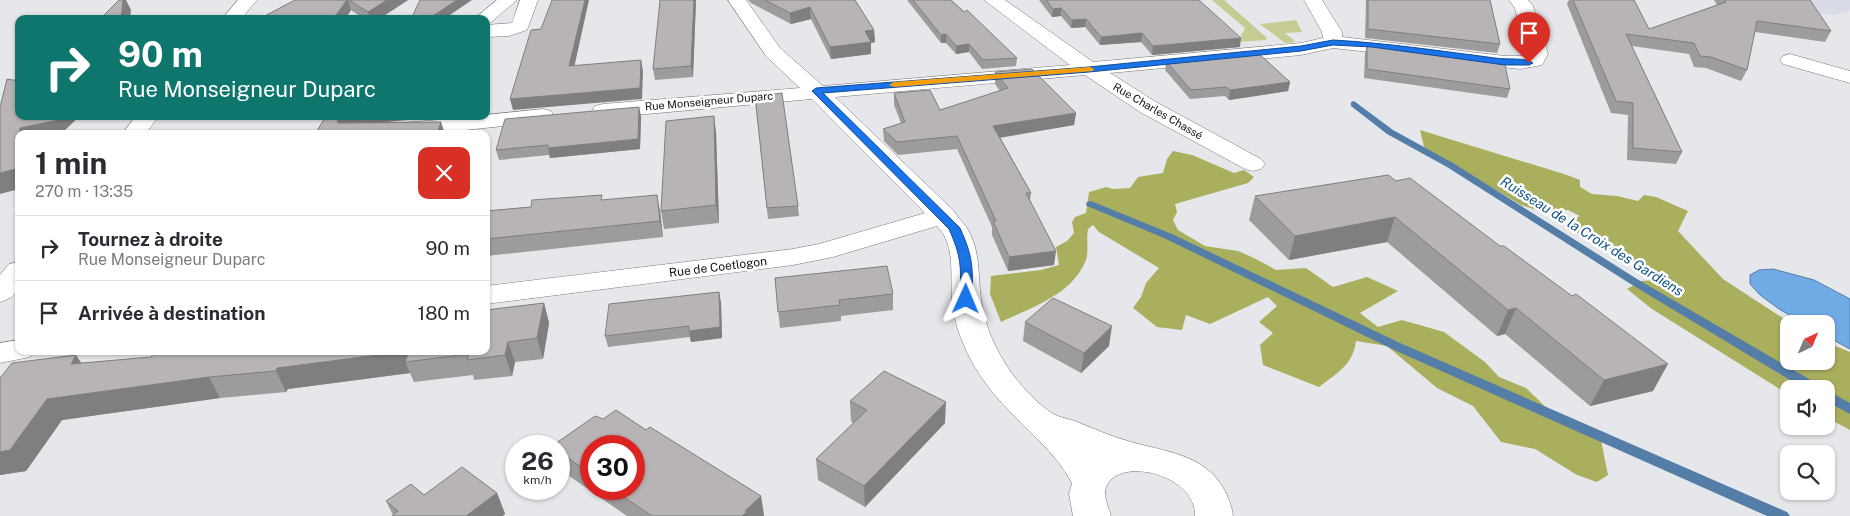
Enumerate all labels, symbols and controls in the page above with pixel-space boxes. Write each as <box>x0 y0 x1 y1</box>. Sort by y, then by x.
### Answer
pin <box>1508 12 1550 63</box>
icon: arrive <box>1515 19 1543 47</box>
text: 90 m <box>118 34 203 75</box>
icon: right <box>35 35 100 100</box>
text: Rue Monseigneur Duparc <box>118 76 376 102</box>
street label: Rue Charles Chassé <box>1111 80 1205 142</box>
street label: Rue Monseigneur Duparc <box>644 89 774 113</box>
text: 1 min <box>35 145 107 181</box>
button: close <box>418 147 470 199</box>
water label: Ruisseau de la Croix des Gardiens <box>1498 173 1686 299</box>
text: 270 m · 13:35 <box>35 182 133 201</box>
text: Tournez à droite <box>78 228 223 250</box>
icon: right <box>35 234 63 262</box>
text: 90 m <box>426 237 470 259</box>
text: Rue Monseigneur Duparc <box>78 250 266 269</box>
street label: Rue de Coetlogon <box>668 254 768 280</box>
position arrow <box>939 272 991 324</box>
icon: arrive <box>35 299 63 327</box>
text: Arrivée à destination <box>78 302 266 324</box>
text: 180 m <box>417 302 470 324</box>
north arrow <box>1780 315 1835 370</box>
map controls <box>1780 315 1835 500</box>
button: sound <box>1780 380 1835 435</box>
speed limit sign: 30 <box>580 435 645 500</box>
button: search <box>1780 445 1835 500</box>
text: 26 <box>521 446 554 476</box>
text: km/h <box>523 473 552 487</box>

